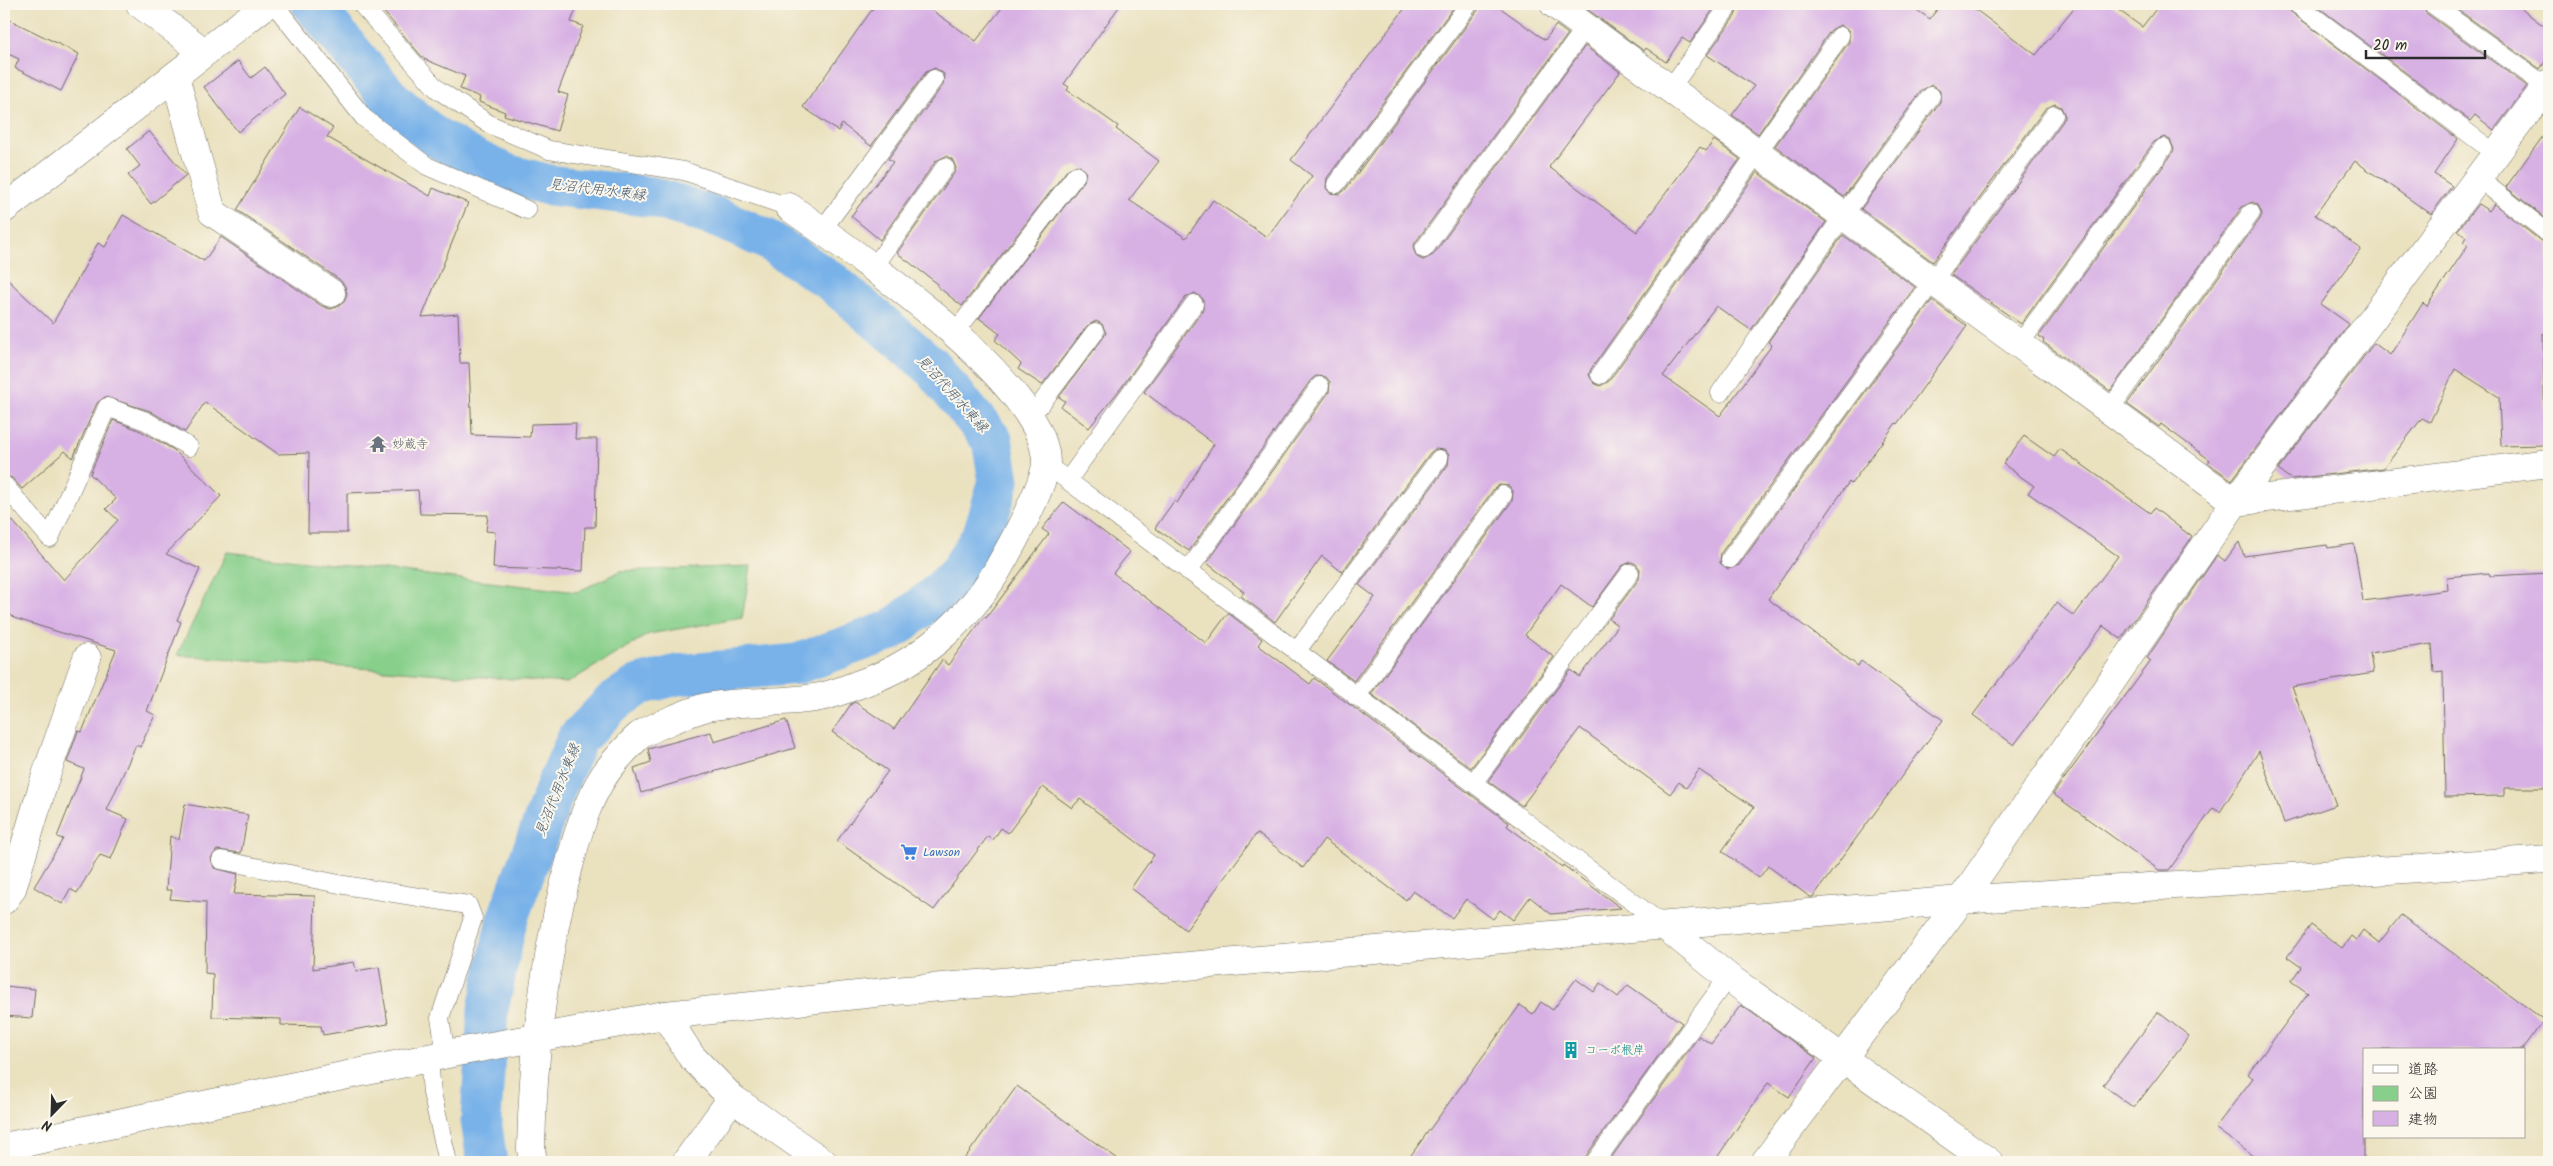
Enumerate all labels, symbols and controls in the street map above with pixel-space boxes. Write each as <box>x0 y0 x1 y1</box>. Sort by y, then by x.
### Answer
scale bar <box>2366 28 2484 60</box>
text: 20 m <box>2373 34 2407 58</box>
water label: 見沼代用水東縁 <box>547 173 648 207</box>
water label: 見沼代用水東縁 <box>911 350 994 439</box>
temple icon: 妙蔵寺 <box>368 434 388 454</box>
place label: 妙蔵寺 <box>392 435 428 454</box>
water label: 見沼代用水東縁 <box>529 740 587 840</box>
supermarket icon: Lawson <box>899 842 919 862</box>
place label: Lawson <box>923 843 960 862</box>
building icon: コーポ根岸 <box>1561 1040 1581 1060</box>
place label: コーポ根岸 <box>1585 1041 1645 1060</box>
legend <box>2363 1048 2526 1138</box>
text: 道路 <box>2408 1058 2438 1082</box>
text: 公園 <box>2408 1082 2438 1106</box>
north arrow <box>28 1088 78 1138</box>
text: 建物 <box>2408 1108 2438 1132</box>
text: N <box>39 1113 56 1137</box>

